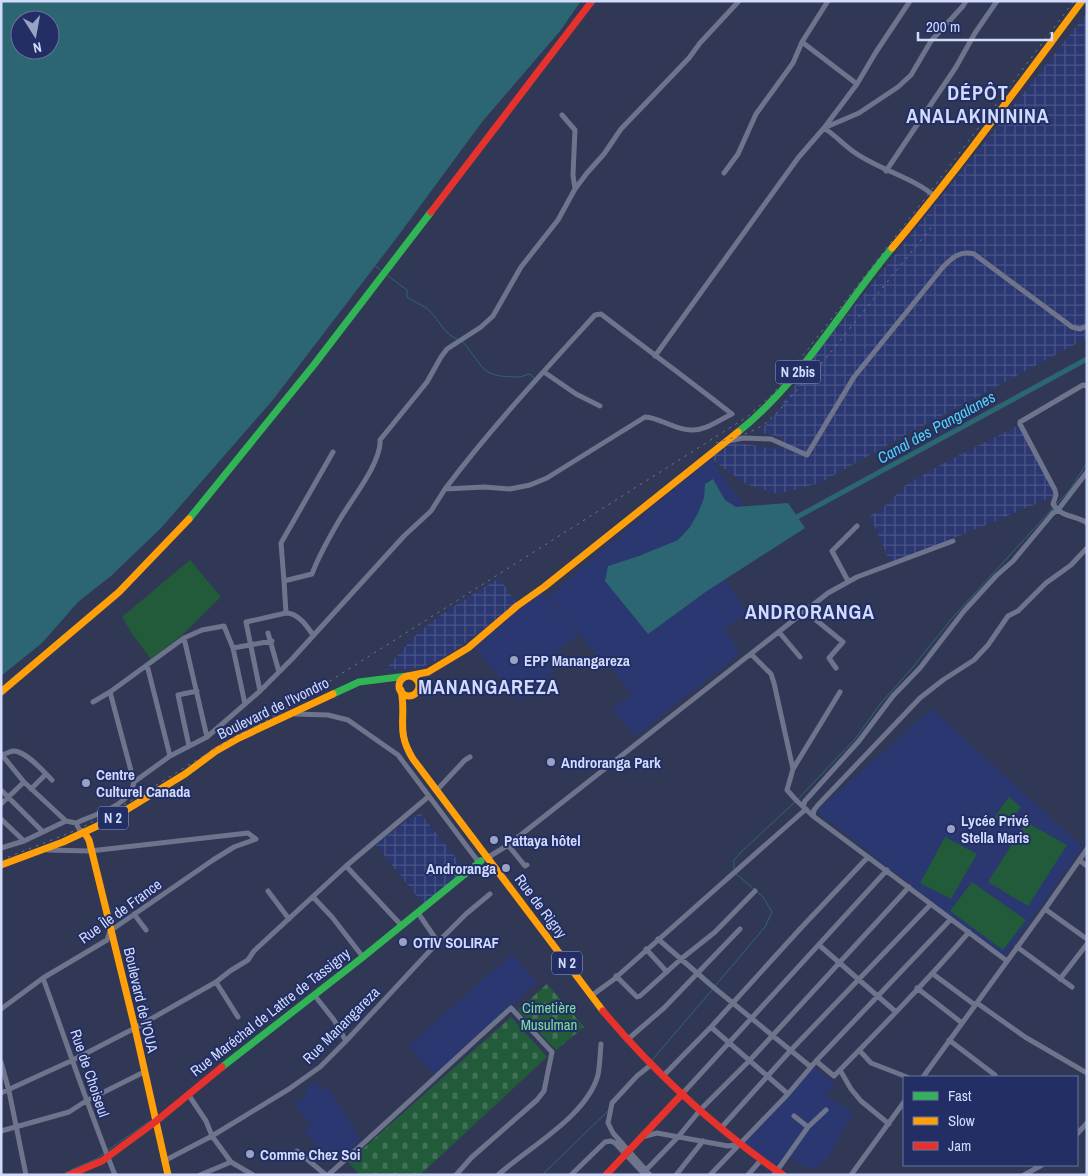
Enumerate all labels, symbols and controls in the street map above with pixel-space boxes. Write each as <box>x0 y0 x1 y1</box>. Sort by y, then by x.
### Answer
north arrow <box>10 10 60 60</box>
scale bar <box>918 10 1052 42</box>
text: 200 m <box>926 16 960 37</box>
text: N <box>32 38 43 57</box>
district label: DÉPÔT ANALAKINININA <box>906 79 1050 129</box>
road number: N 2bis <box>776 361 820 384</box>
water label: Canal des Pangalanes <box>873 385 999 469</box>
district label: ANDRORANGA <box>745 598 875 625</box>
place label: EPP Manangareza <box>524 650 630 671</box>
marker: EPP Manangareza <box>508 654 520 666</box>
street label: Boulevard de l'Ivondro <box>214 672 333 744</box>
district label: MANANGAREZA <box>418 673 560 700</box>
place label: Androranga Park <box>561 752 661 773</box>
marker: Androranga Park <box>545 756 557 768</box>
place label: Centre Culturel Canada <box>96 764 190 802</box>
marker: Centre Culturel Canada <box>80 777 92 789</box>
road number: N 2 <box>98 806 128 830</box>
place label: Lycée Privé Stella Maris <box>961 810 1030 848</box>
marker: Lycée Privé Stella Maris <box>945 823 957 835</box>
place label: Pattaya hôtel <box>504 830 581 851</box>
marker: Pattaya hôtel <box>488 834 500 846</box>
place label: Androranga <box>426 858 496 879</box>
marker: Androranga <box>500 862 512 874</box>
street label: Rue de Rigny <box>510 870 573 943</box>
street label: Rue Île de France <box>74 874 166 948</box>
place label: OTIV SOLIRAF <box>413 932 499 953</box>
marker: OTIV SOLIRAF <box>397 936 409 948</box>
street label: Rue Maréchal de Lattre de Tassigny <box>186 942 355 1081</box>
street label: Boulevard de l'OUA <box>119 945 164 1056</box>
road number: N 2 <box>552 951 582 974</box>
street label: Rue Manangareza <box>298 982 384 1068</box>
park label: Cimetière Musulman <box>521 997 577 1035</box>
street label: Rue de Choiseul <box>65 1026 115 1120</box>
legend <box>903 1076 1078 1166</box>
text: Fast <box>948 1085 972 1106</box>
text: Slow <box>948 1110 975 1131</box>
text: Jam <box>948 1135 971 1156</box>
place label: Comme Chez Soi <box>260 1144 360 1165</box>
marker: Comme Chez Soi <box>244 1148 256 1160</box>

